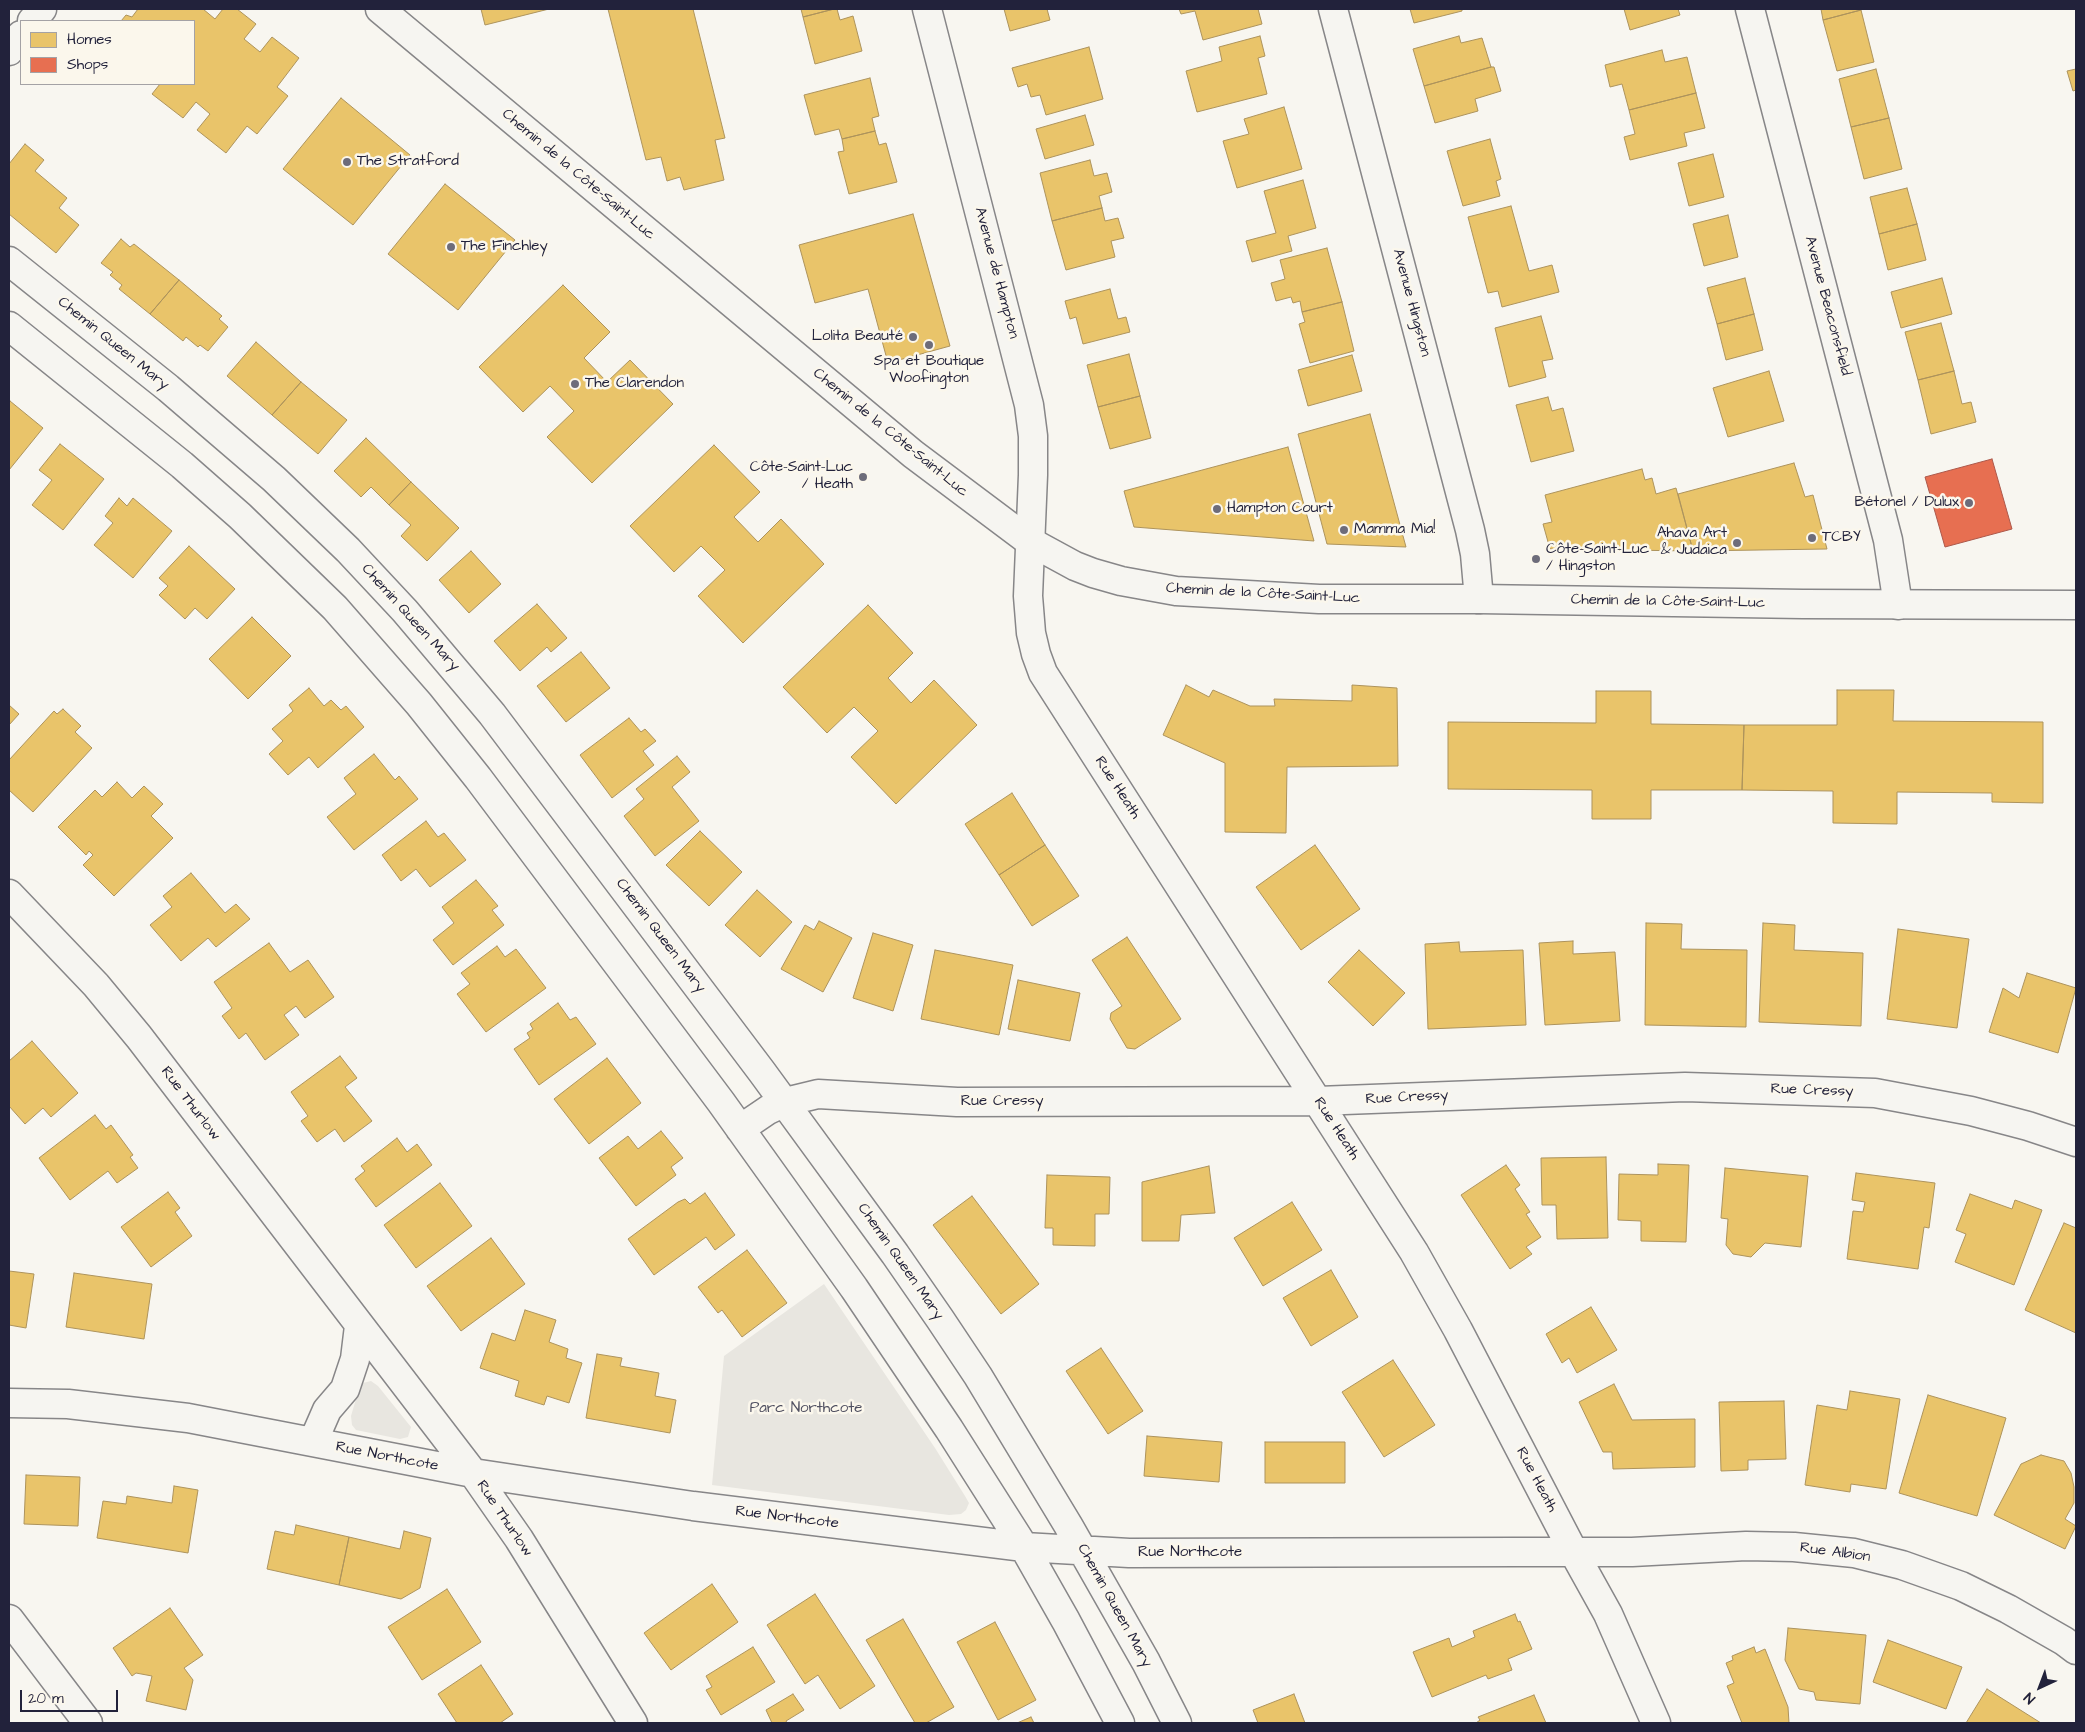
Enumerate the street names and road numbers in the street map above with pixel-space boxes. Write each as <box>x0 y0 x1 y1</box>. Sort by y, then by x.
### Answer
street label: Chemin de la Côte-Saint-Luc <box>498 106 658 244</box>
street label: Avenue de Hampton <box>970 205 1022 341</box>
street label: Avenue Beaconsfield <box>1800 234 1854 378</box>
street label: Avenue Hingston <box>1388 247 1434 359</box>
street label: Chemin Queen Mary <box>54 294 172 394</box>
street label: Chemin de la Côte-Saint-Luc <box>809 365 971 501</box>
street label: Chemin Queen Mary <box>357 561 463 675</box>
street label: Chemin de la Côte-Saint-Luc <box>1165 580 1361 608</box>
street label: Chemin de la Côte-Saint-Luc <box>1571 591 1765 613</box>
street label: Rue Heath <box>1090 753 1144 823</box>
street label: Chemin Queen Mary <box>611 875 709 997</box>
street label: Rue Thurlow <box>156 1063 224 1145</box>
street label: Rue Cressy <box>1770 1081 1854 1101</box>
street label: Rue Cressy <box>1365 1087 1449 1109</box>
street label: Rue Cressy <box>961 1093 1043 1111</box>
street label: Rue Heath <box>1309 1094 1363 1164</box>
street label: Chemin Queen Mary <box>853 1200 947 1324</box>
street label: Rue Northcote <box>334 1438 440 1476</box>
street label: Rue Heath <box>1511 1445 1561 1515</box>
street label: Rue Thurlow <box>472 1477 536 1561</box>
street label: Rue Northcote <box>734 1503 840 1533</box>
street label: Rue Albion <box>1799 1539 1871 1567</box>
street label: Chemin Queen Mary <box>1073 1541 1155 1671</box>
street label: Rue Northcote <box>1138 1544 1242 1562</box>

